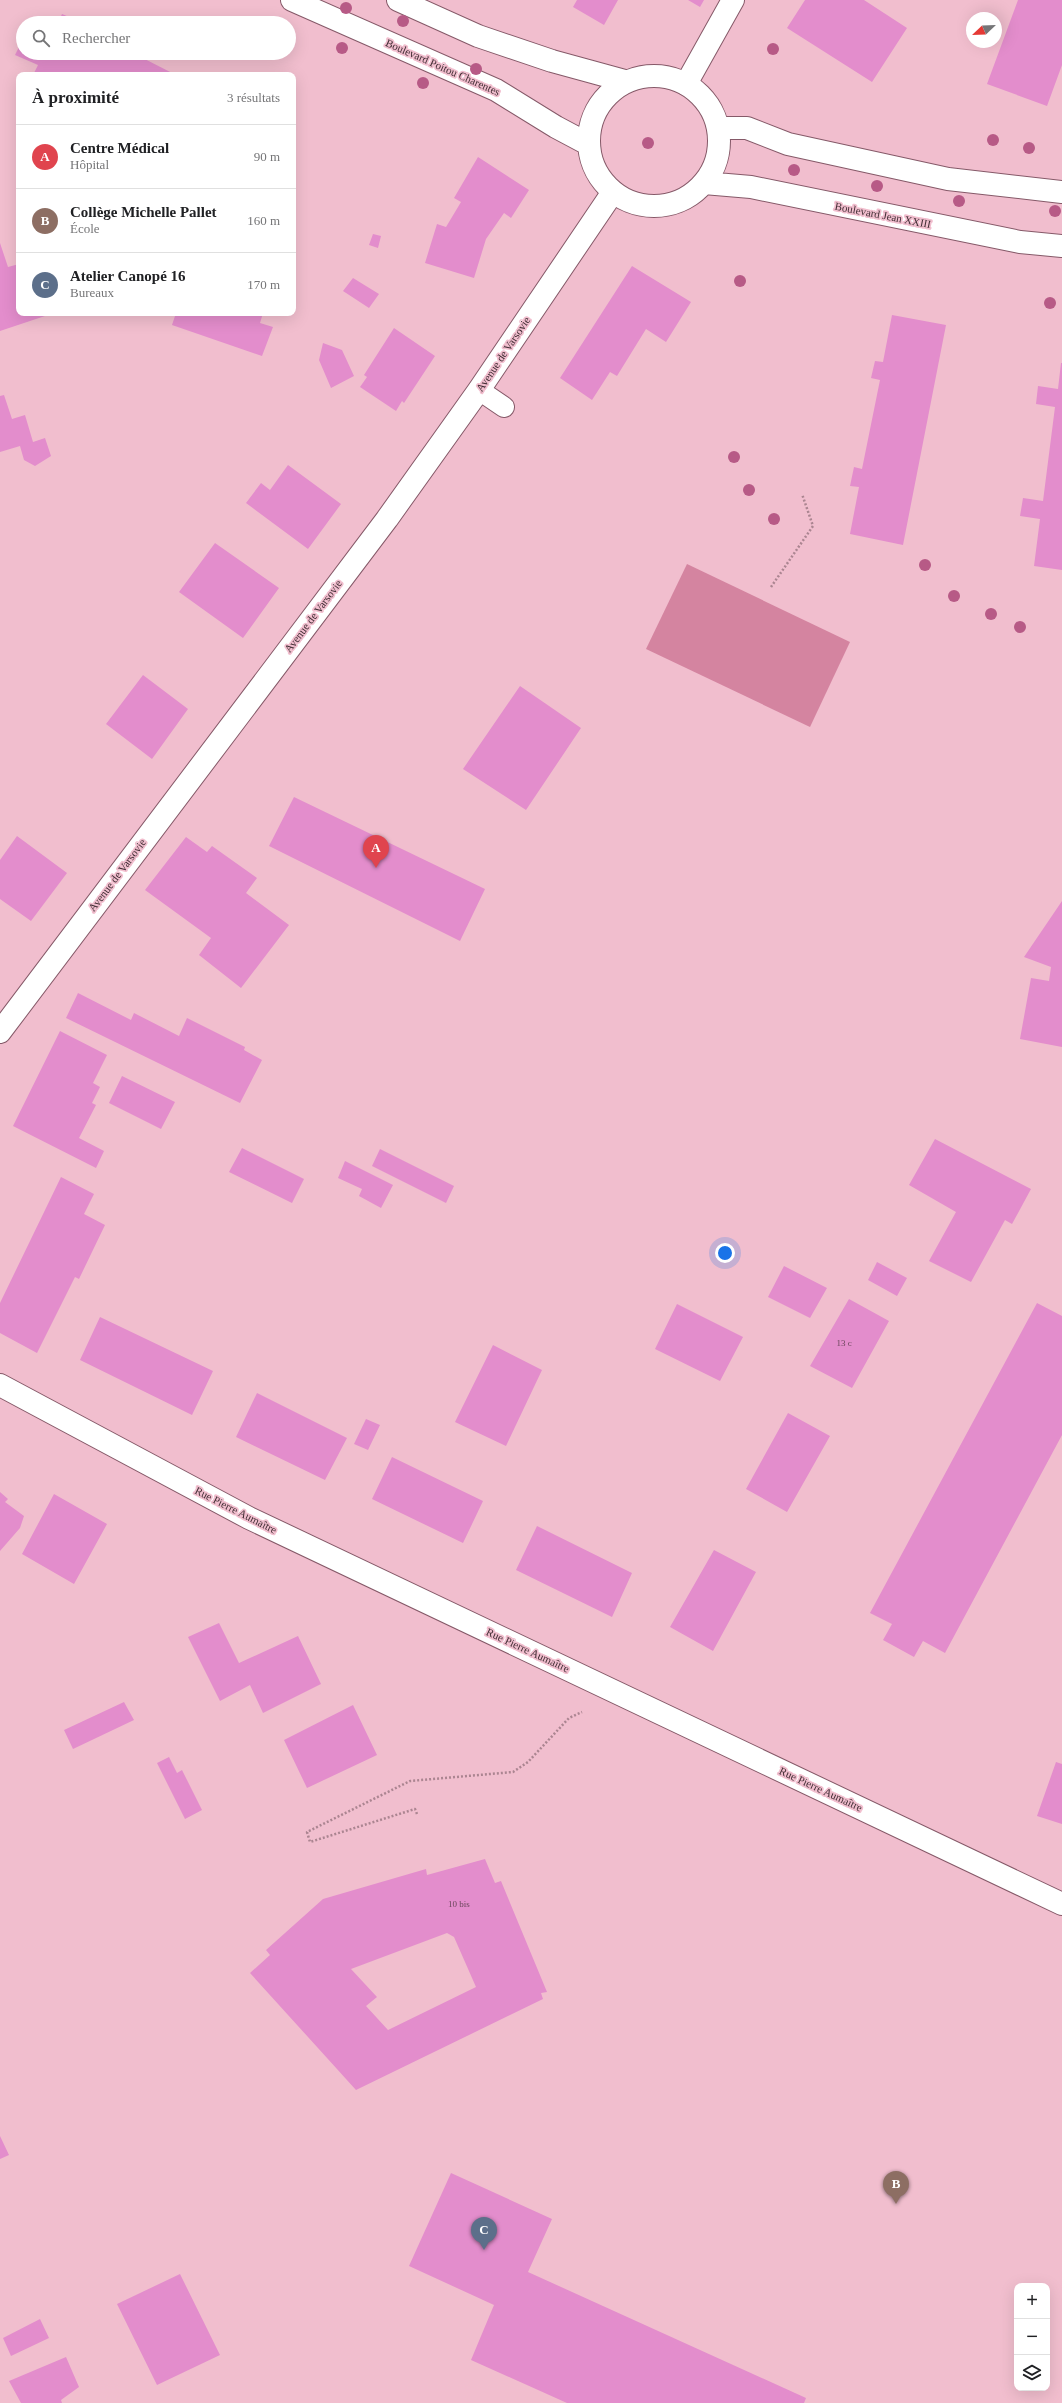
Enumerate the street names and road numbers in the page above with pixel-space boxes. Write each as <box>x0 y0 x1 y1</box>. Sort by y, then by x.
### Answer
street label: Boulevard Poitou Charentes <box>384 36 502 98</box>
street label: Boulevard Jean XXIII <box>834 200 932 230</box>
street label: Avenue de Varsovie <box>474 314 533 394</box>
street label: Avenue de Varsovie <box>282 577 344 655</box>
street label: Avenue de Varsovie <box>86 836 148 914</box>
street label: Rue Pierre Aumaître <box>193 1484 279 1536</box>
street label: Rue Pierre Aumaître <box>484 1625 572 1675</box>
street label: Rue Pierre Aumaître <box>777 1764 865 1814</box>

